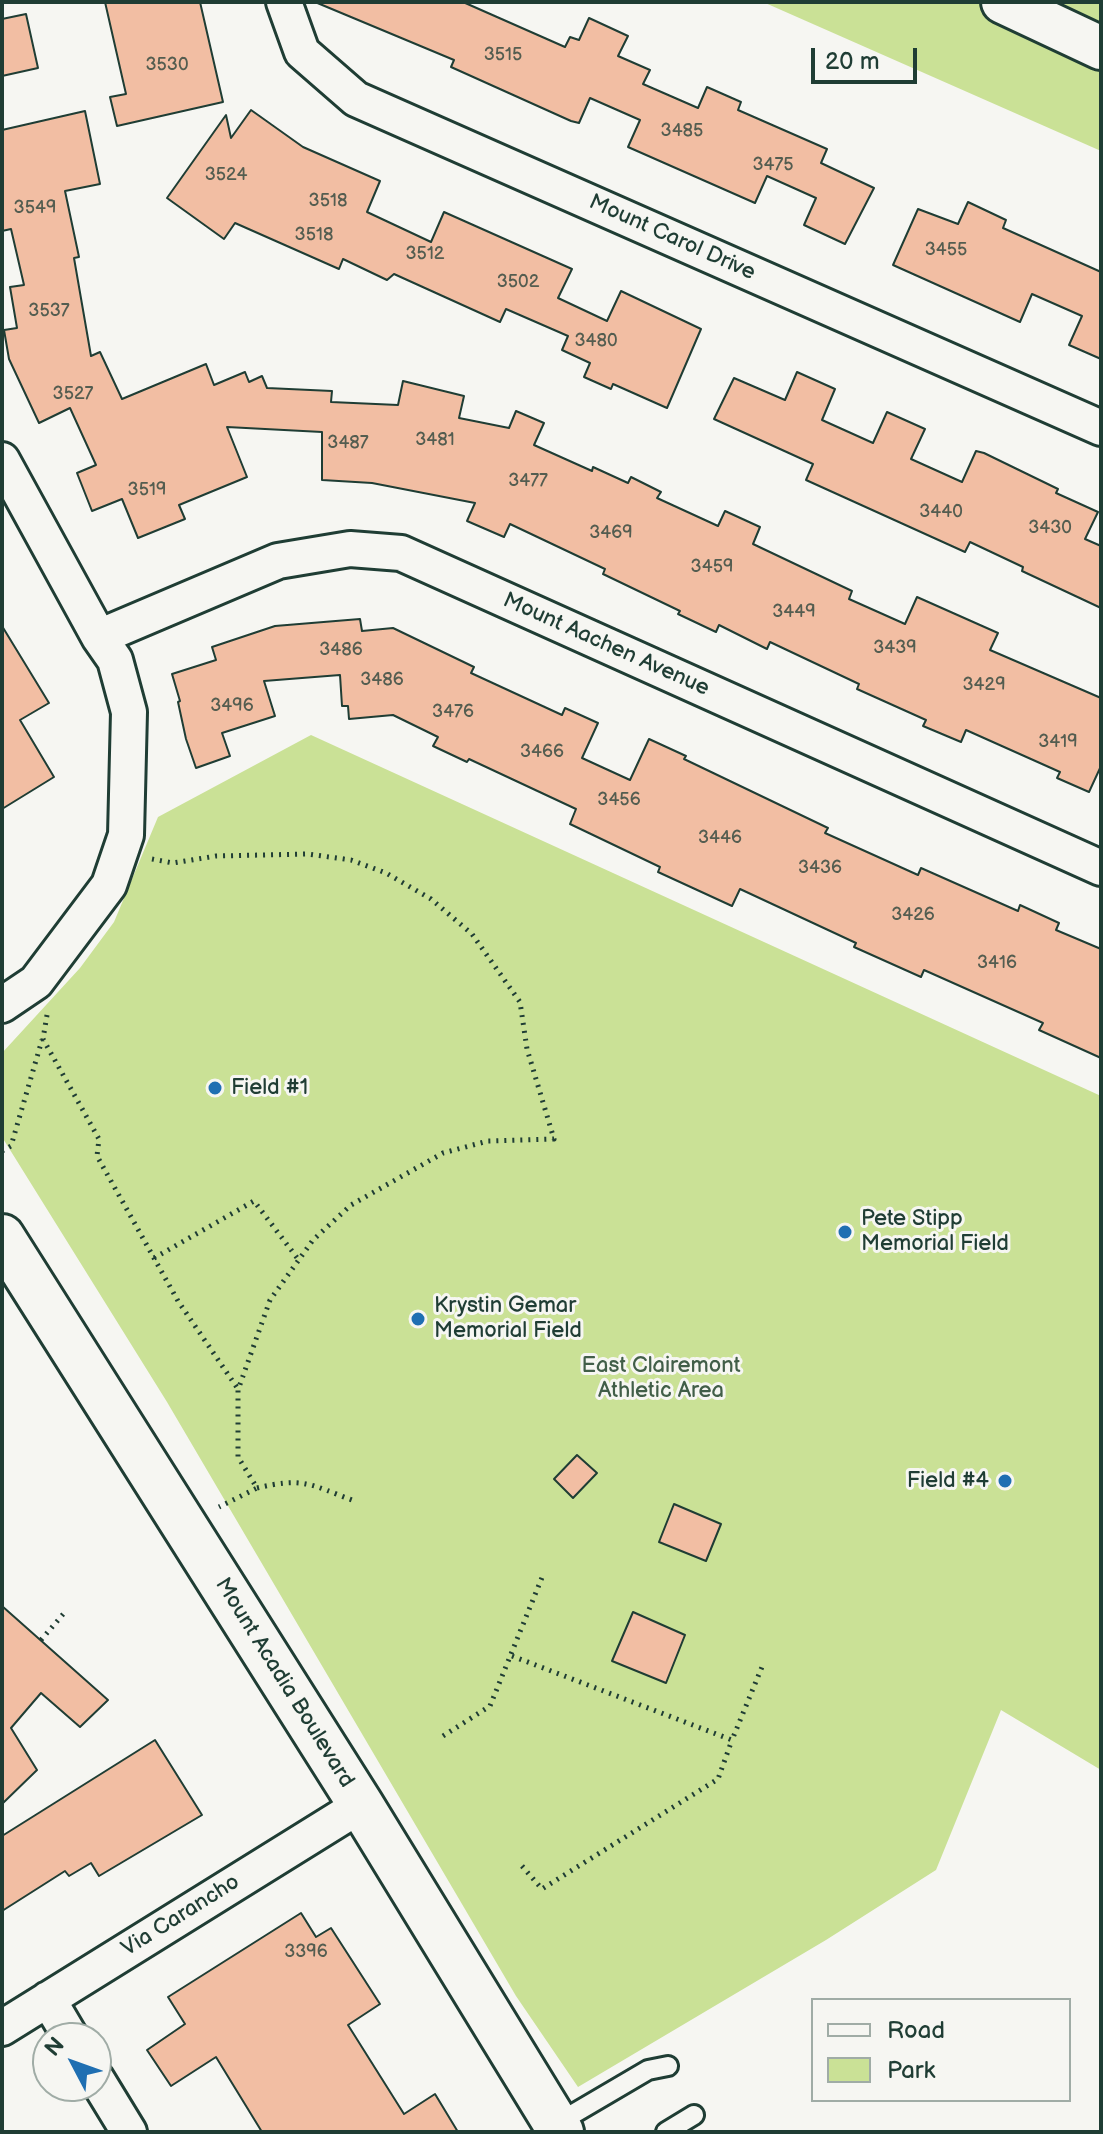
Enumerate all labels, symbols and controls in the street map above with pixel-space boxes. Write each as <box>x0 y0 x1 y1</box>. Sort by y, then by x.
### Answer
scale bar <box>815 32 921 82</box>
house number: 3515 <box>484 44 522 66</box>
text: 20 m <box>825 47 880 76</box>
house number: 3530 <box>145 54 189 76</box>
house number: 3485 <box>661 120 703 142</box>
house number: 3475 <box>752 154 794 176</box>
house number: 3524 <box>205 164 247 186</box>
street label: Mount Carol Drive <box>585 189 759 287</box>
house number: 3518 <box>309 190 347 212</box>
house number: 3549 <box>14 197 56 219</box>
house number: 3518 <box>295 224 333 246</box>
house number: 3455 <box>925 239 967 261</box>
house number: 3512 <box>406 243 444 265</box>
house number: 3502 <box>497 271 539 293</box>
house number: 3537 <box>28 300 70 322</box>
house number: 3480 <box>574 330 618 352</box>
house number: 3527 <box>53 383 93 405</box>
house number: 3481 <box>415 429 455 451</box>
house number: 3487 <box>327 432 369 454</box>
house number: 3477 <box>508 470 548 492</box>
house number: 3519 <box>128 479 166 501</box>
house number: 3440 <box>919 501 963 523</box>
house number: 3430 <box>1028 517 1072 539</box>
house number: 3469 <box>589 522 633 544</box>
house number: 3459 <box>691 556 733 578</box>
street label: Mount Aachen Avenue <box>499 588 713 702</box>
house number: 3449 <box>772 601 816 623</box>
house number: 3439 <box>873 637 917 659</box>
house number: 3486 <box>319 639 363 661</box>
house number: 3486 <box>360 669 404 691</box>
house number: 3429 <box>962 674 1006 696</box>
house number: 3496 <box>210 695 254 717</box>
house number: 3476 <box>432 701 474 723</box>
house number: 3419 <box>1038 731 1078 753</box>
house number: 3466 <box>520 741 564 763</box>
house number: 3456 <box>597 789 641 811</box>
house number: 3446 <box>698 827 742 849</box>
house number: 3436 <box>798 857 842 879</box>
house number: 3426 <box>891 904 935 926</box>
house number: 3416 <box>977 952 1017 974</box>
place label: Field #1 <box>231 1075 308 1101</box>
marker: Field #1 <box>206 1079 224 1097</box>
place label: Pete Stipp Memorial Field <box>861 1206 1009 1258</box>
marker: Pete Stipp Memorial Field <box>836 1223 854 1241</box>
place label: Krystin Gemar Memorial Field <box>434 1293 582 1344</box>
marker: Krystin Gemar Memorial Field <box>409 1310 427 1328</box>
park label: East Clairemont Athletic Area <box>582 1353 740 1404</box>
place label: Field #4 <box>907 1468 989 1494</box>
marker: Field #4 <box>996 1472 1014 1490</box>
street label: Mount Acadia Boulevard <box>209 1573 359 1793</box>
street label: Via Carancho <box>117 1869 245 1963</box>
house number: 3396 <box>284 1941 328 1963</box>
legend <box>811 1998 1071 2102</box>
text: Road <box>887 2016 945 2045</box>
north arrow <box>32 2022 112 2102</box>
text: N <box>39 2032 71 2062</box>
text: Park <box>887 2056 935 2085</box>

